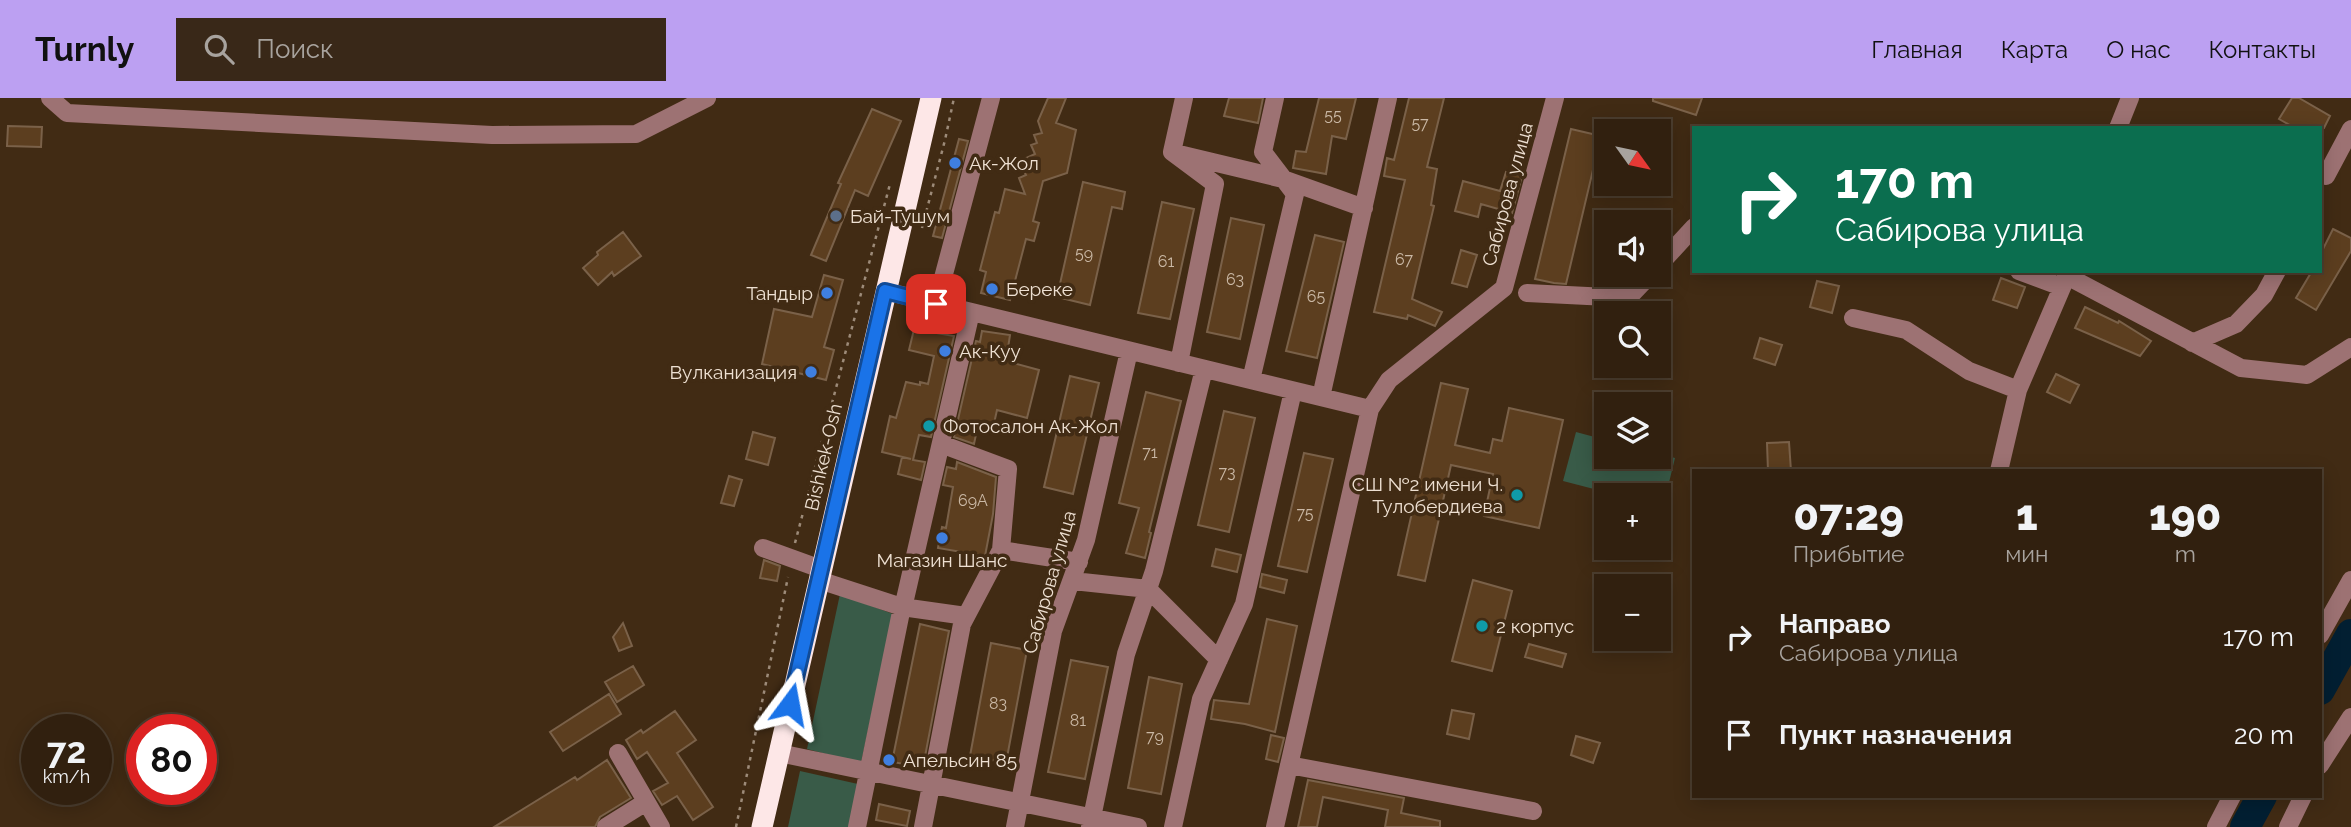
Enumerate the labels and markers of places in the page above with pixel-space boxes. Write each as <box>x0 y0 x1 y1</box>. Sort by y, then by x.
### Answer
place label: Ак-Жол <box>969 152 1039 174</box>
marker: Ак-Жол <box>947 155 963 171</box>
place label: Бай-Тушум <box>850 205 950 227</box>
marker: Бай-Тушум <box>828 208 844 224</box>
pin <box>906 274 966 334</box>
place label: Береке <box>1006 278 1073 300</box>
marker: Береке <box>984 281 1000 297</box>
place label: Тандыр <box>746 282 813 304</box>
marker: Тандыр <box>819 285 835 301</box>
place label: Ак-Куу <box>959 340 1021 362</box>
marker: Ак-Куу <box>937 343 953 359</box>
place label: Вулканизация <box>669 361 797 383</box>
marker: Вулканизация <box>803 364 819 380</box>
place label: Фотосалон Ак-Жол <box>943 415 1118 437</box>
marker: Фотосалон Ак-Жол <box>921 418 937 434</box>
place label: СШ №2 имени Ч. Тулобердиева <box>1352 473 1503 517</box>
marker: СШ №2 имени Ч. Тулобердиева <box>1509 487 1525 503</box>
marker: Магазин Шанс <box>934 530 950 546</box>
place label: Магазин Шанс <box>877 549 1007 571</box>
place label: 2 корпус <box>1496 615 1574 637</box>
marker: 2 корпус <box>1474 618 1490 634</box>
place label: Апельсин 85 <box>903 749 1017 771</box>
marker: Апельсин 85 <box>881 752 897 768</box>

